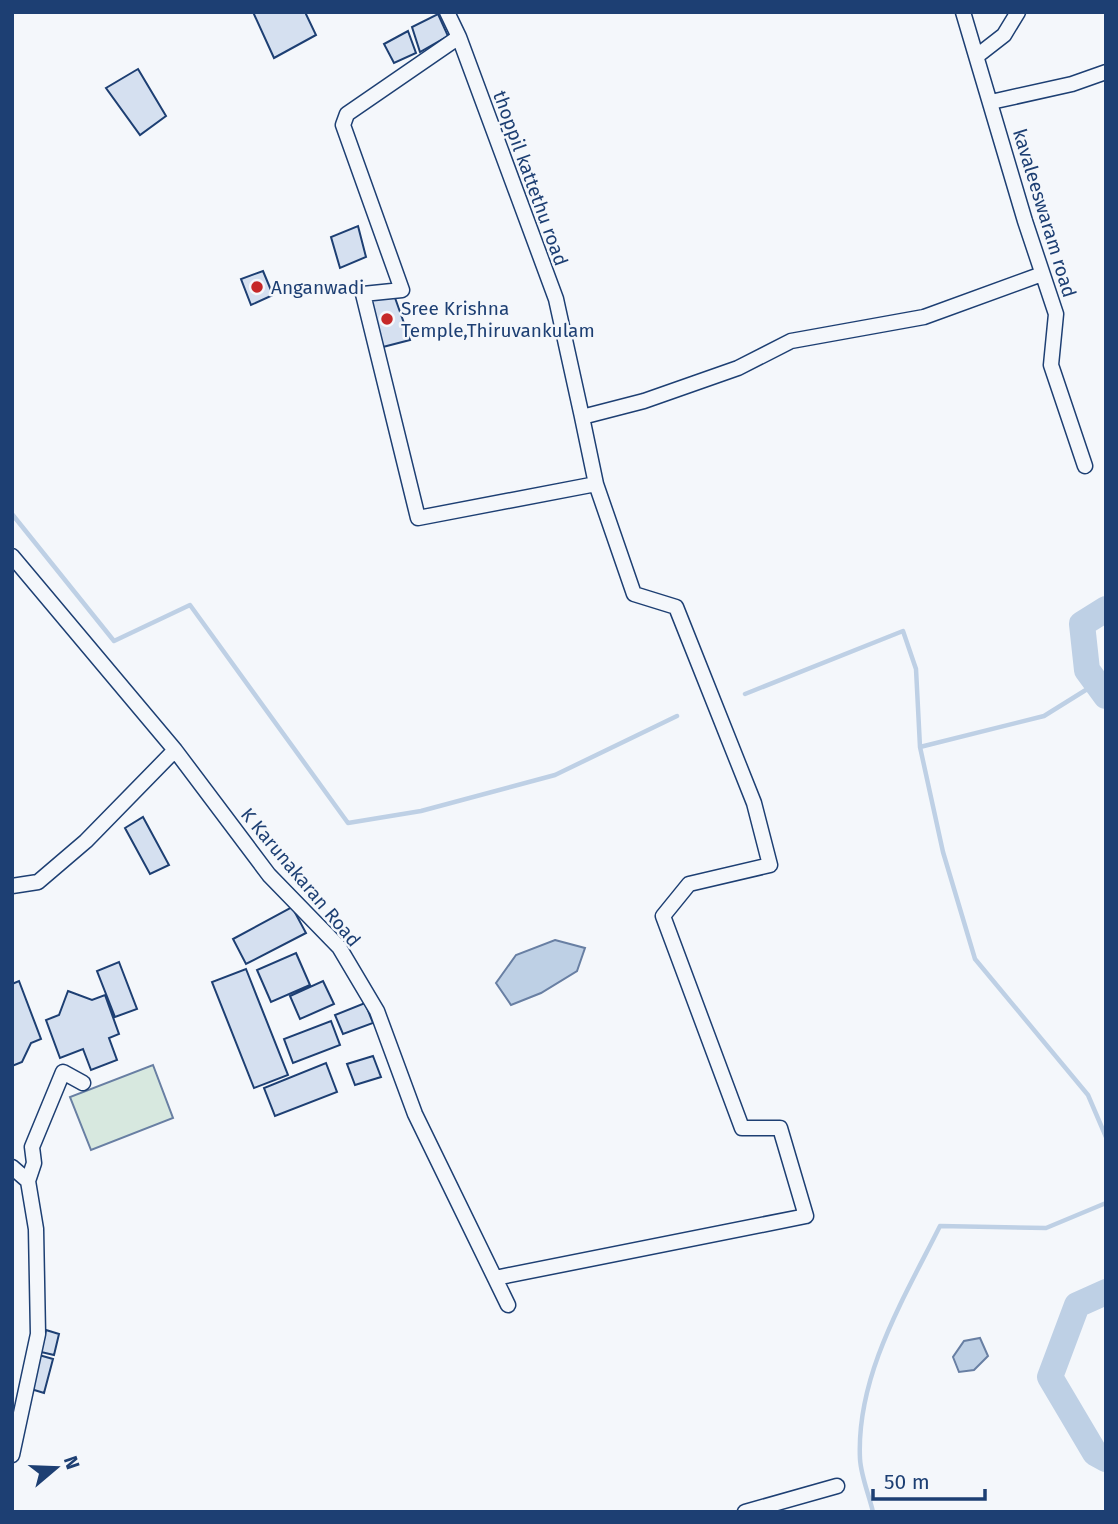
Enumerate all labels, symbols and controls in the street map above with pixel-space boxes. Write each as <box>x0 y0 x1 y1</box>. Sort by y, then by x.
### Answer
street label: thoppil kattethu road <box>488 87 573 269</box>
street label: kavaleeswaram road <box>1008 126 1081 300</box>
place label: Anganwadi <box>271 276 364 299</box>
marker: Anganwadi <box>249 279 265 295</box>
place label: Sree Krishna Temple,Thiruvankulam <box>401 297 595 342</box>
marker: Sree Krishna Temple,Thiruvankulam <box>379 311 395 327</box>
street label: K Karunakaran Road <box>236 803 365 951</box>
north arrow <box>21 1433 91 1503</box>
text: N <box>59 1453 85 1472</box>
scale bar <box>873 1458 985 1502</box>
text: 50 m <box>884 1469 930 1495</box>

